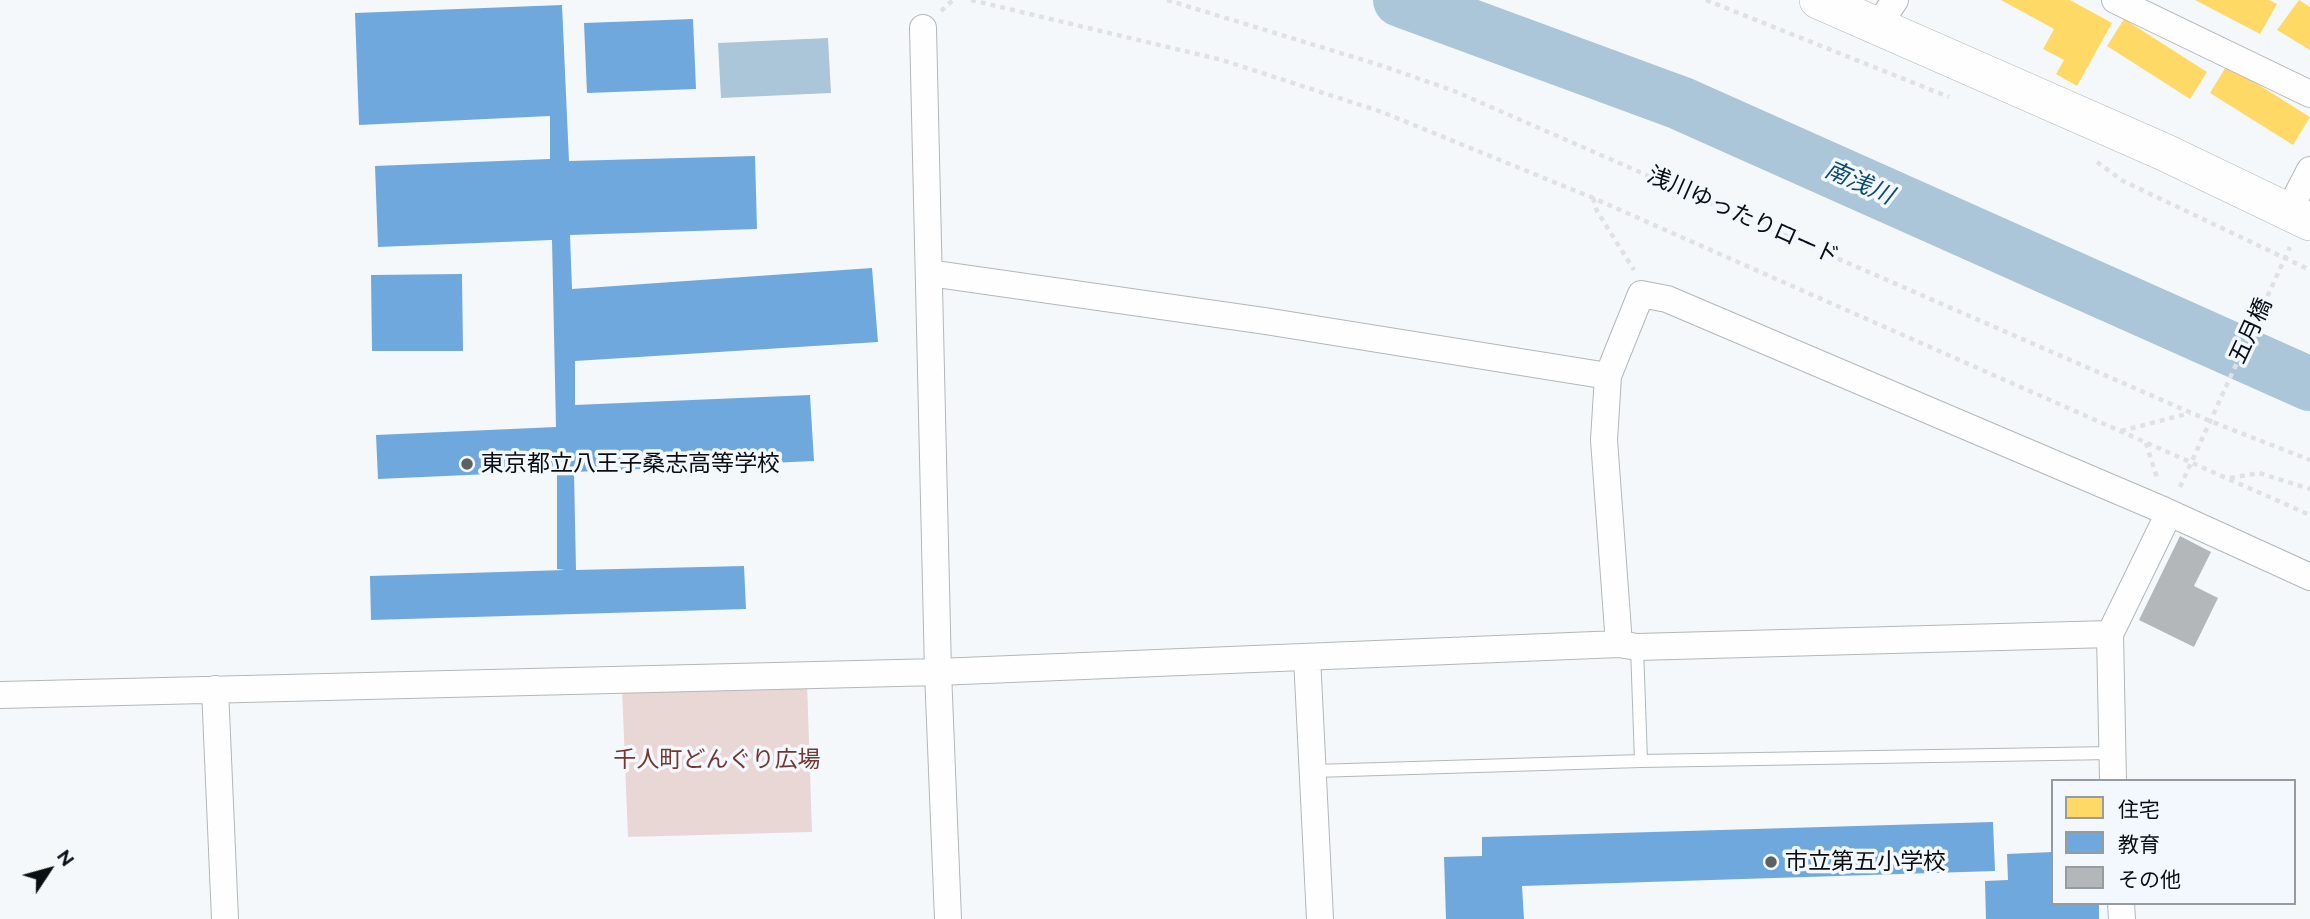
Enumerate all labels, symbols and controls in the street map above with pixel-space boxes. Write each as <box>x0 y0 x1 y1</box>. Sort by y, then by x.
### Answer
water label: 南浅川 <box>1820 155 1898 211</box>
street label: 浅川ゆったりロード <box>1643 161 1843 271</box>
street label: 五月橋 <box>2224 294 2278 368</box>
place label: 東京都立八王子桑志高等学校 <box>481 450 780 478</box>
marker: 東京都立八王子桑志高等学校 <box>459 456 475 472</box>
park label: 千人町どんぐり広場 <box>614 746 820 774</box>
legend <box>2051 779 2296 905</box>
text: 住宅 <box>2118 797 2160 822</box>
text: 教育 <box>2118 832 2160 857</box>
north arrow <box>14 835 84 905</box>
text: N <box>53 845 79 870</box>
place label: 市立第五小学校 <box>1785 848 1946 876</box>
marker: 市立第五小学校 <box>1763 854 1779 870</box>
text: その他 <box>2118 867 2181 892</box>

